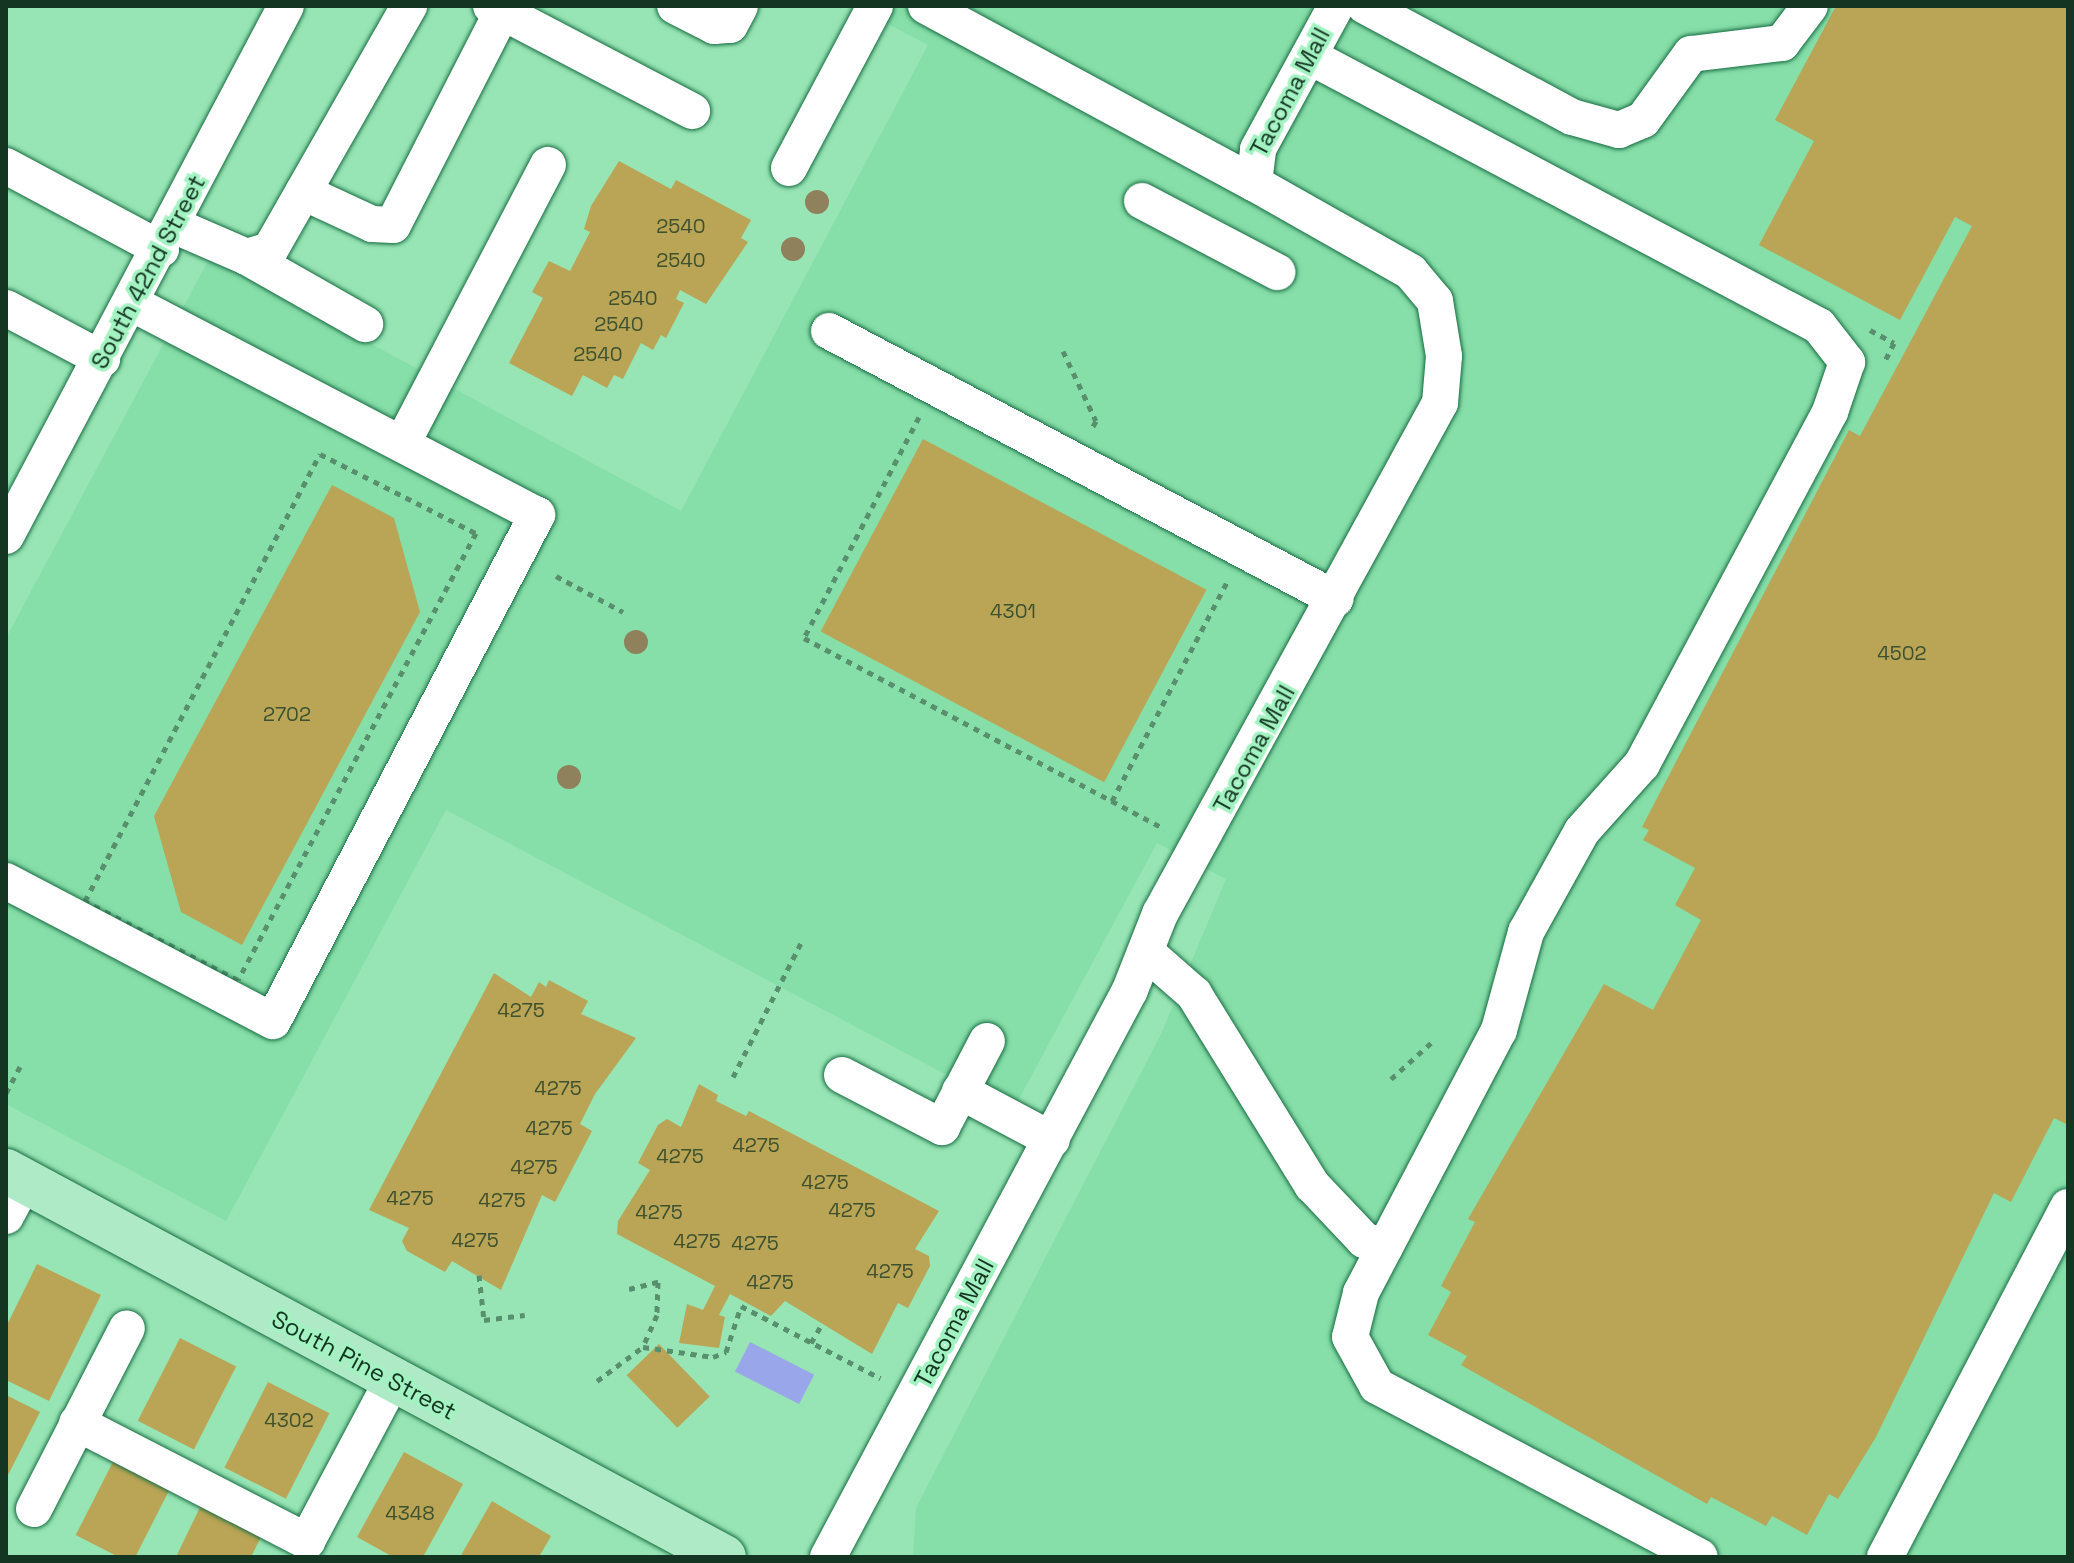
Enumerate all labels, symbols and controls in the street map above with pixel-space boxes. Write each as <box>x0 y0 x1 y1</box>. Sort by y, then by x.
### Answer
street label: Tacoma Mall <box>1244 23 1336 161</box>
street label: South 42nd Street <box>85 170 211 374</box>
house number: 2540 <box>656 214 706 238</box>
house number: 2540 <box>656 248 706 272</box>
house number: 2540 <box>608 286 658 310</box>
house number: 2540 <box>594 312 644 336</box>
house number: 2540 <box>573 342 623 366</box>
house number: 4301 <box>990 599 1036 623</box>
house number: 4502 <box>1877 641 1927 665</box>
street label: Tacoma Mall <box>1207 680 1301 818</box>
house number: 2702 <box>263 702 311 726</box>
house number: 4275 <box>497 998 545 1022</box>
house number: 4275 <box>534 1076 582 1100</box>
house number: 4275 <box>525 1116 573 1140</box>
house number: 4275 <box>732 1133 780 1157</box>
house number: 4275 <box>656 1144 704 1168</box>
house number: 4275 <box>510 1155 558 1179</box>
house number: 4275 <box>801 1170 849 1194</box>
house number: 4275 <box>386 1186 434 1210</box>
house number: 4275 <box>478 1188 526 1212</box>
house number: 4275 <box>828 1198 876 1222</box>
house number: 4275 <box>635 1200 683 1224</box>
house number: 4275 <box>451 1228 499 1252</box>
house number: 4275 <box>673 1229 721 1253</box>
house number: 4275 <box>731 1231 779 1255</box>
street label: Tacoma Mall <box>908 1254 1000 1392</box>
house number: 4275 <box>866 1259 914 1283</box>
house number: 4275 <box>746 1270 794 1294</box>
street label: South Pine Street <box>267 1304 461 1426</box>
house number: 4302 <box>264 1408 314 1432</box>
house number: 4348 <box>385 1501 435 1525</box>

